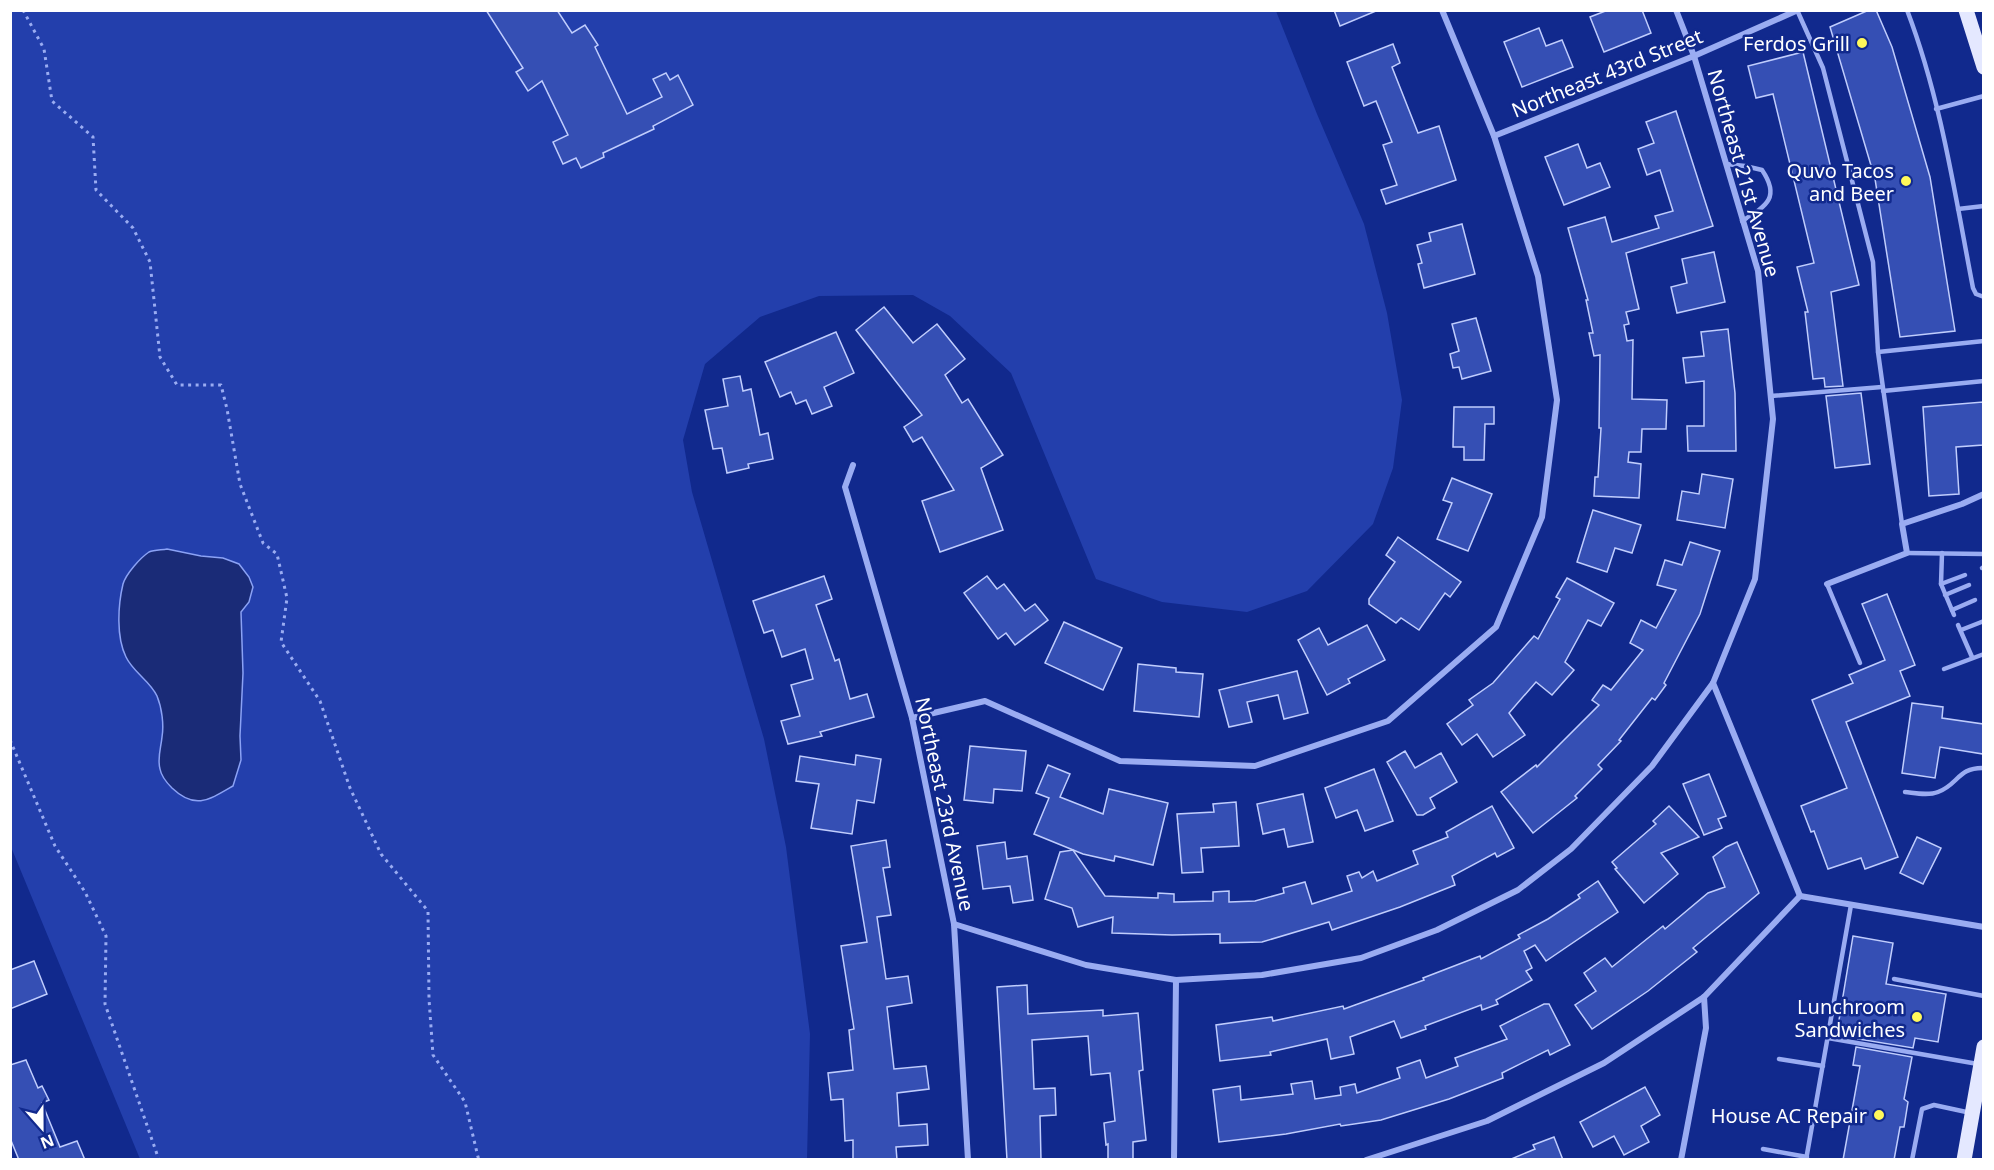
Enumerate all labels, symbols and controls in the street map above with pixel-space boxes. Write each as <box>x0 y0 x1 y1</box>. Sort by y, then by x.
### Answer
street label: Northeast 43rd Street <box>1507 22 1707 124</box>
place label: Ferdos Grill <box>1743 30 1850 57</box>
marker: Ferdos Grill <box>1855 36 1869 50</box>
street label: Northeast 21st Avenue <box>1701 66 1787 280</box>
place label: Quvo Tacos and Beer <box>1787 157 1894 207</box>
marker: Quvo Tacos and Beer <box>1899 174 1913 188</box>
street label: Northeast 23rd Avenue <box>909 695 981 913</box>
place label: Lunchroom Sandwiches <box>1794 993 1905 1043</box>
marker: Lunchroom Sandwiches <box>1910 1010 1924 1024</box>
north arrow <box>12 1098 72 1158</box>
place label: House AC Repair <box>1711 1102 1867 1129</box>
marker: House AC Repair <box>1872 1108 1886 1122</box>
text: N <box>37 1129 57 1155</box>

